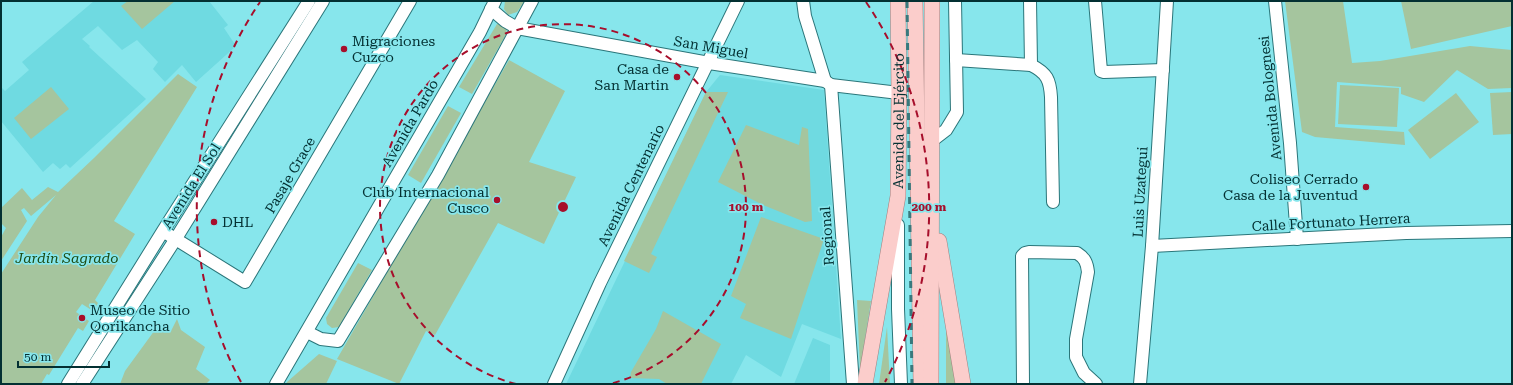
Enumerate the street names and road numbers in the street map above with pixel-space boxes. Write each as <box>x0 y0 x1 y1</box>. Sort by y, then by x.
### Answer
street label: San Miguel <box>673 33 750 62</box>
street label: Avenida Bolognesi <box>1255 34 1284 161</box>
street label: Avenida del Ejército <box>890 53 907 189</box>
street label: Avenida Pardo <box>379 77 441 169</box>
street label: Avenida Centenario <box>595 121 667 249</box>
street label: Pasaje Grace <box>262 134 318 216</box>
street label: Avenida El Sol <box>158 140 224 231</box>
street label: Luis Uzategui <box>1130 146 1150 238</box>
street label: Regional <box>817 205 837 266</box>
street label: Calle Fortunato Herrera <box>1251 210 1411 234</box>

